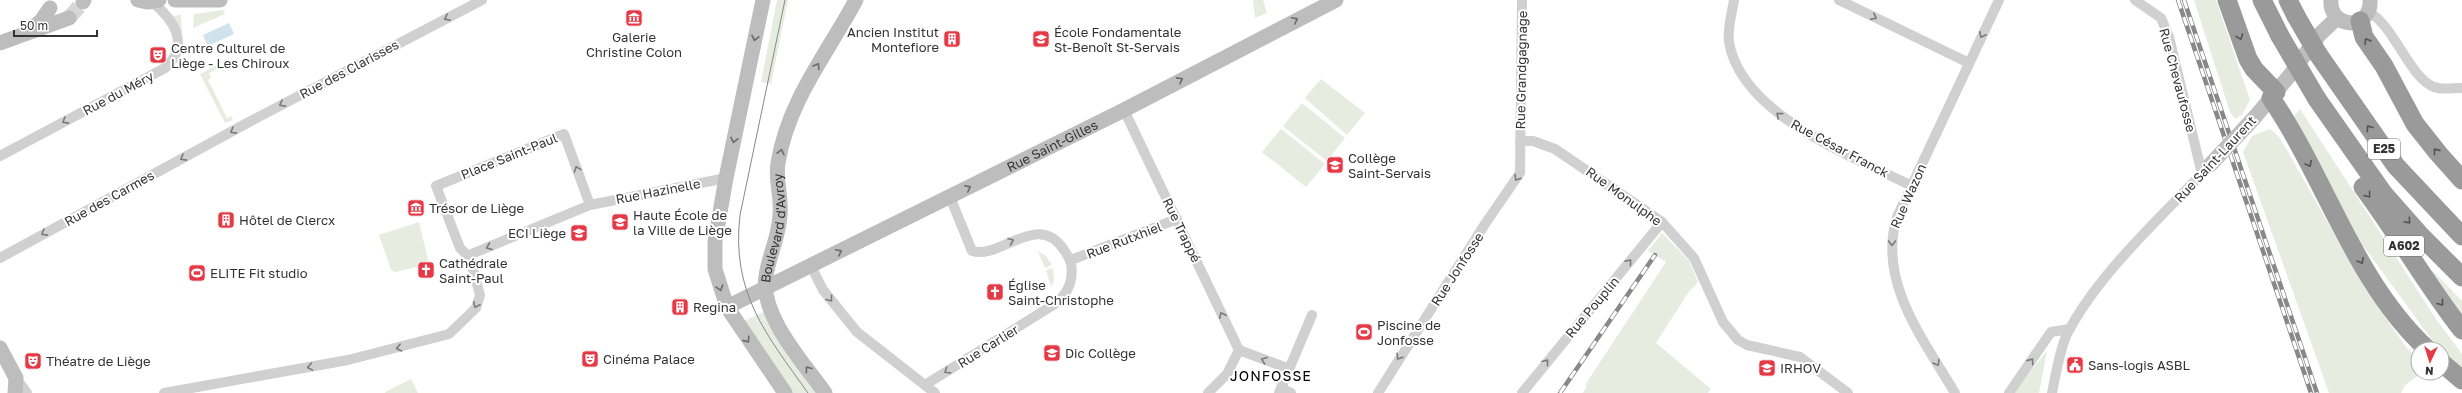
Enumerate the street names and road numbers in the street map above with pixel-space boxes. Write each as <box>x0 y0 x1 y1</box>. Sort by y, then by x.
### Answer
street label: Rue Grandgagnage <box>1512 10 1530 130</box>
street label: Rue Chevaufosse <box>2156 26 2200 134</box>
street label: Rue des Clarisses <box>297 36 401 102</box>
street label: Rue du Méry <box>80 67 157 118</box>
street label: Rue Saint-Laurent <box>2171 112 2259 206</box>
street label: Rue César Franck <box>1788 115 1892 181</box>
street label: Rue Saint-Gilles <box>1004 116 1100 175</box>
street label: Place Saint-Paul <box>458 129 560 183</box>
road number: E25 <box>2368 139 2400 159</box>
street label: Rue Wazon <box>1887 161 1929 231</box>
street label: Rue Monulphe <box>1583 163 1665 229</box>
street label: Rue des Carmes <box>61 167 157 229</box>
street label: Boulevard d'Avroy <box>757 172 788 284</box>
street label: Rue Hazinelle <box>614 175 702 207</box>
street label: Rue Trappé <box>1159 195 1205 265</box>
street label: Rue Rutxhiel <box>1084 218 1164 262</box>
street label: Rue Jonfosse <box>1427 229 1487 309</box>
road number: A602 <box>2384 236 2424 256</box>
street label: Rue Pouplin <box>1562 273 1622 341</box>
street label: Rue Carlier <box>955 321 1021 371</box>

